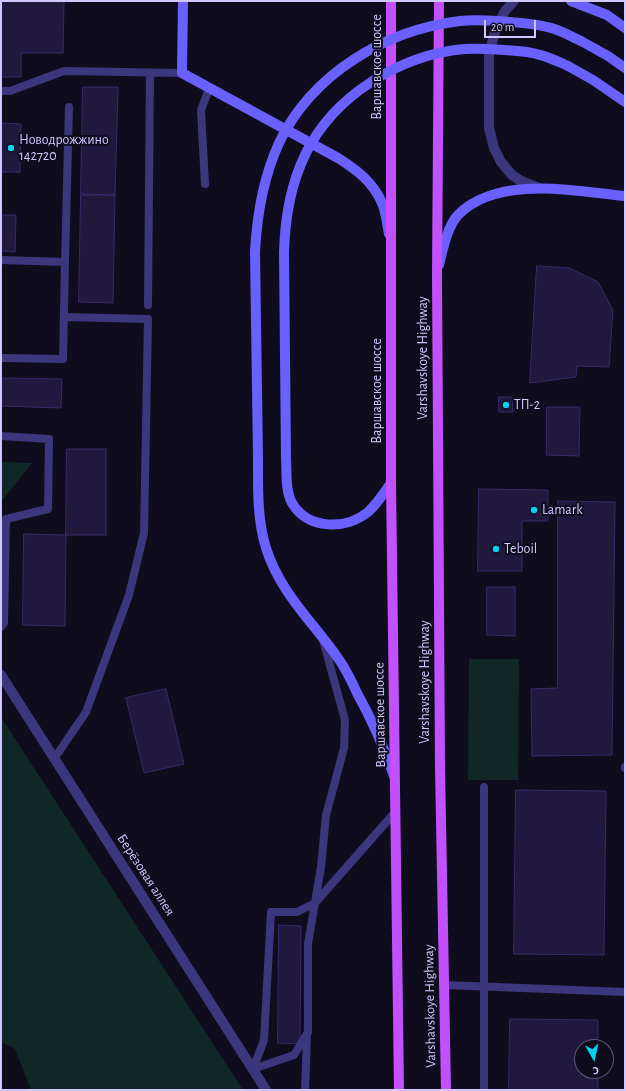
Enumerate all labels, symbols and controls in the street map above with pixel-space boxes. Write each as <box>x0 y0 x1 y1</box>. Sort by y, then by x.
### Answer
scale bar <box>486 12 538 38</box>
street label: Варшавское шоссе <box>369 14 385 120</box>
text: 20 m <box>491 21 514 33</box>
place label: Новодрожжино 142720 <box>19 132 109 164</box>
marker: Новодрожжино 142720 <box>6 143 16 153</box>
street label: Varshavskoye Highway <box>415 296 431 420</box>
street label: Варшавское шоссе <box>369 338 385 444</box>
place label: ТП-2 <box>514 397 540 413</box>
marker: ТП-2 <box>501 400 511 410</box>
place label: Lamark <box>542 502 583 518</box>
marker: Lamark <box>529 505 539 515</box>
place label: Teboil <box>504 541 537 557</box>
marker: Teboil <box>491 544 501 554</box>
street label: Varshavskoye Highway <box>417 620 433 744</box>
street label: Варшавское шоссе <box>371 662 389 768</box>
street label: Берёзовая аллея <box>113 831 179 919</box>
street label: Varshavskoye Highway <box>421 944 439 1068</box>
north arrow <box>574 1039 614 1079</box>
text: С <box>592 1064 600 1076</box>

